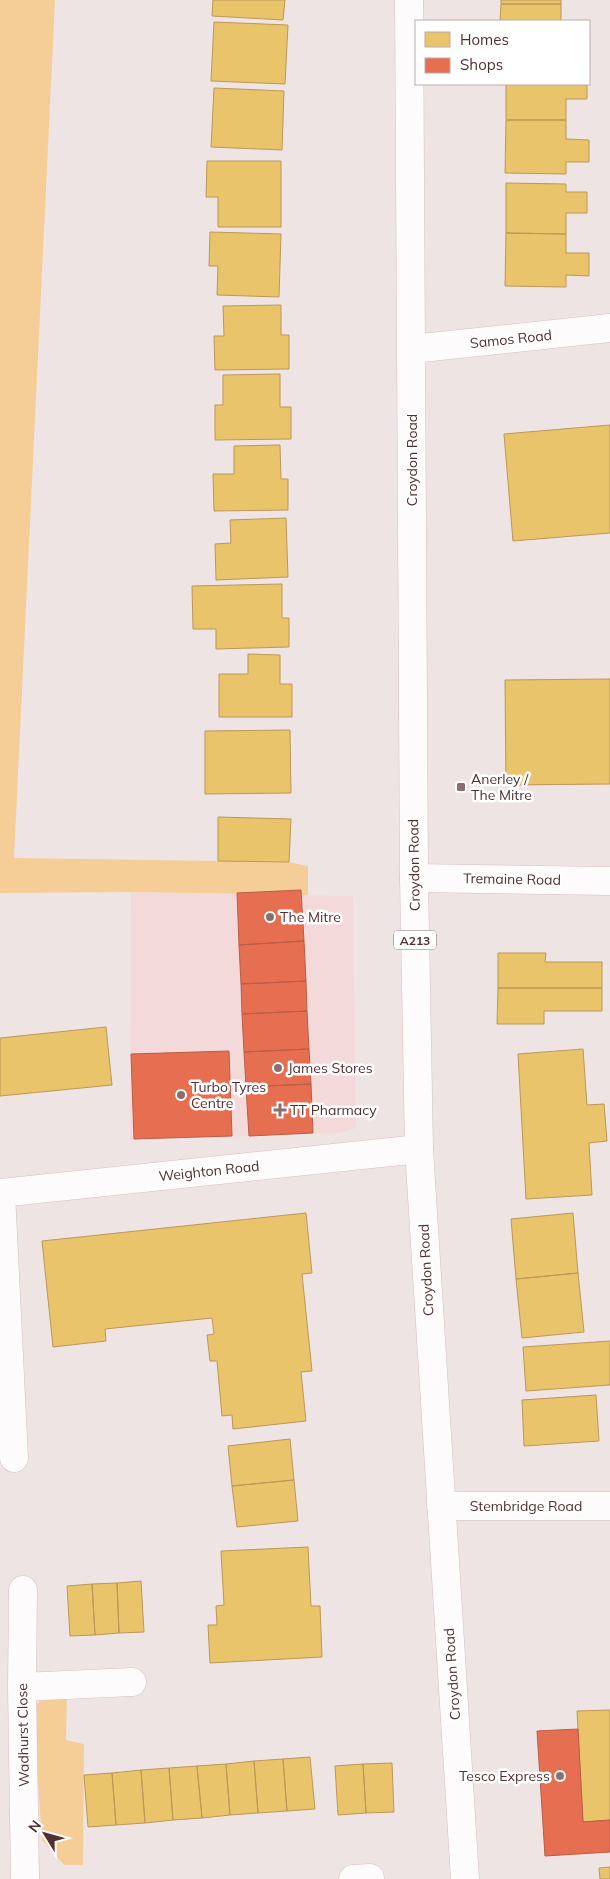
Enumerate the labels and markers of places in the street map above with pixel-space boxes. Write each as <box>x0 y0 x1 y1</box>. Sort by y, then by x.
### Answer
place label: Anerley / The Mitre <box>471 770 532 804</box>
marker: Anerley / The Mitre <box>455 781 467 793</box>
place label: The Mitre <box>280 908 341 926</box>
marker: The Mitre <box>264 911 276 923</box>
place label: James Stores <box>288 1059 373 1077</box>
marker: James Stores <box>272 1062 284 1074</box>
place label: Turbo Tyres Centre <box>191 1078 266 1112</box>
marker: Turbo Tyres Centre <box>175 1089 187 1101</box>
place label: TT Pharmacy <box>290 1101 377 1119</box>
marker: TT Pharmacy <box>274 1104 286 1116</box>
place label: Tesco Express <box>459 1767 550 1785</box>
marker: Tesco Express <box>554 1770 566 1782</box>

